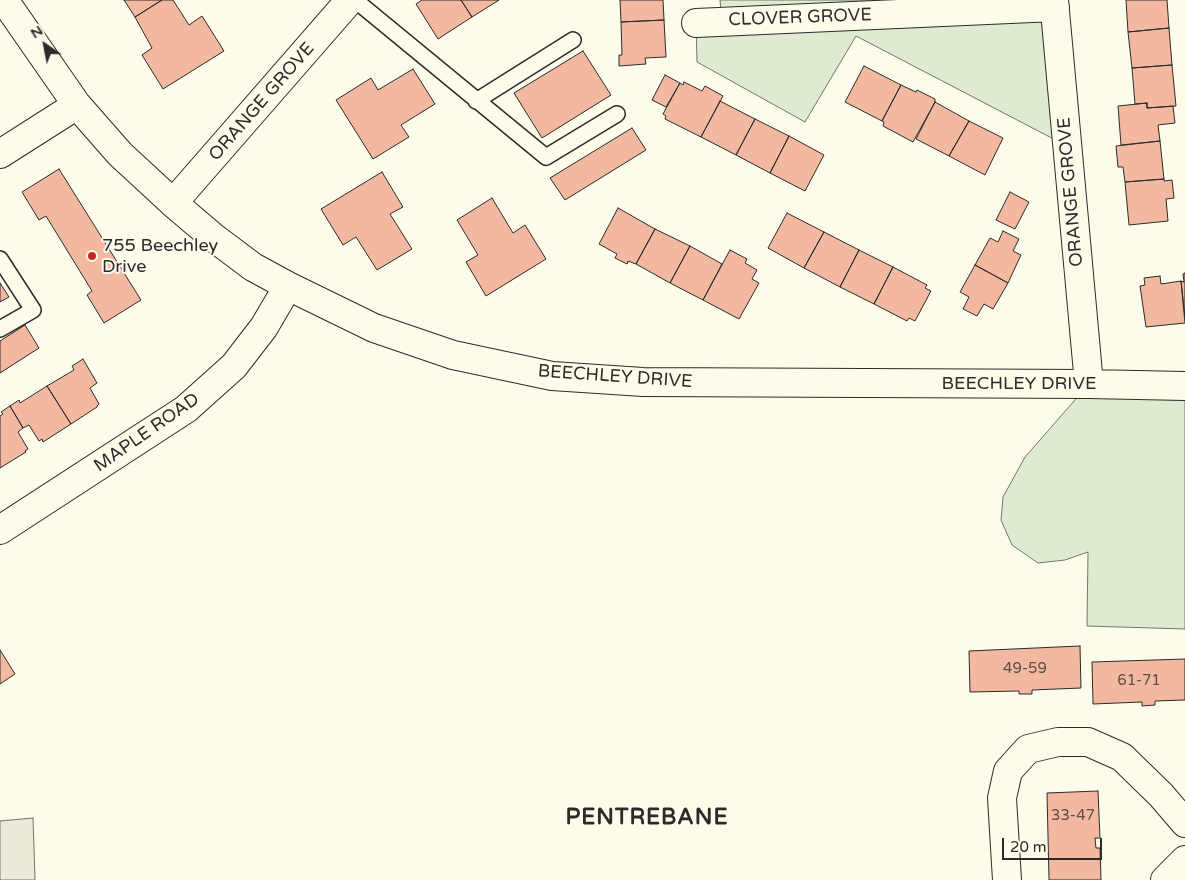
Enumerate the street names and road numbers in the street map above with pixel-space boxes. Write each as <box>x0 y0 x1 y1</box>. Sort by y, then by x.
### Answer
street label: CLOVER GROVE <box>728 5 872 31</box>
street label: ORANGE GROVE <box>205 38 319 166</box>
street label: ORANGE GROVE <box>1054 116 1088 268</box>
street label: BEECHLEY DRIVE <box>537 361 693 393</box>
street label: BEECHLEY DRIVE <box>942 373 1096 395</box>
street label: MAPLE ROAD <box>90 389 204 477</box>

